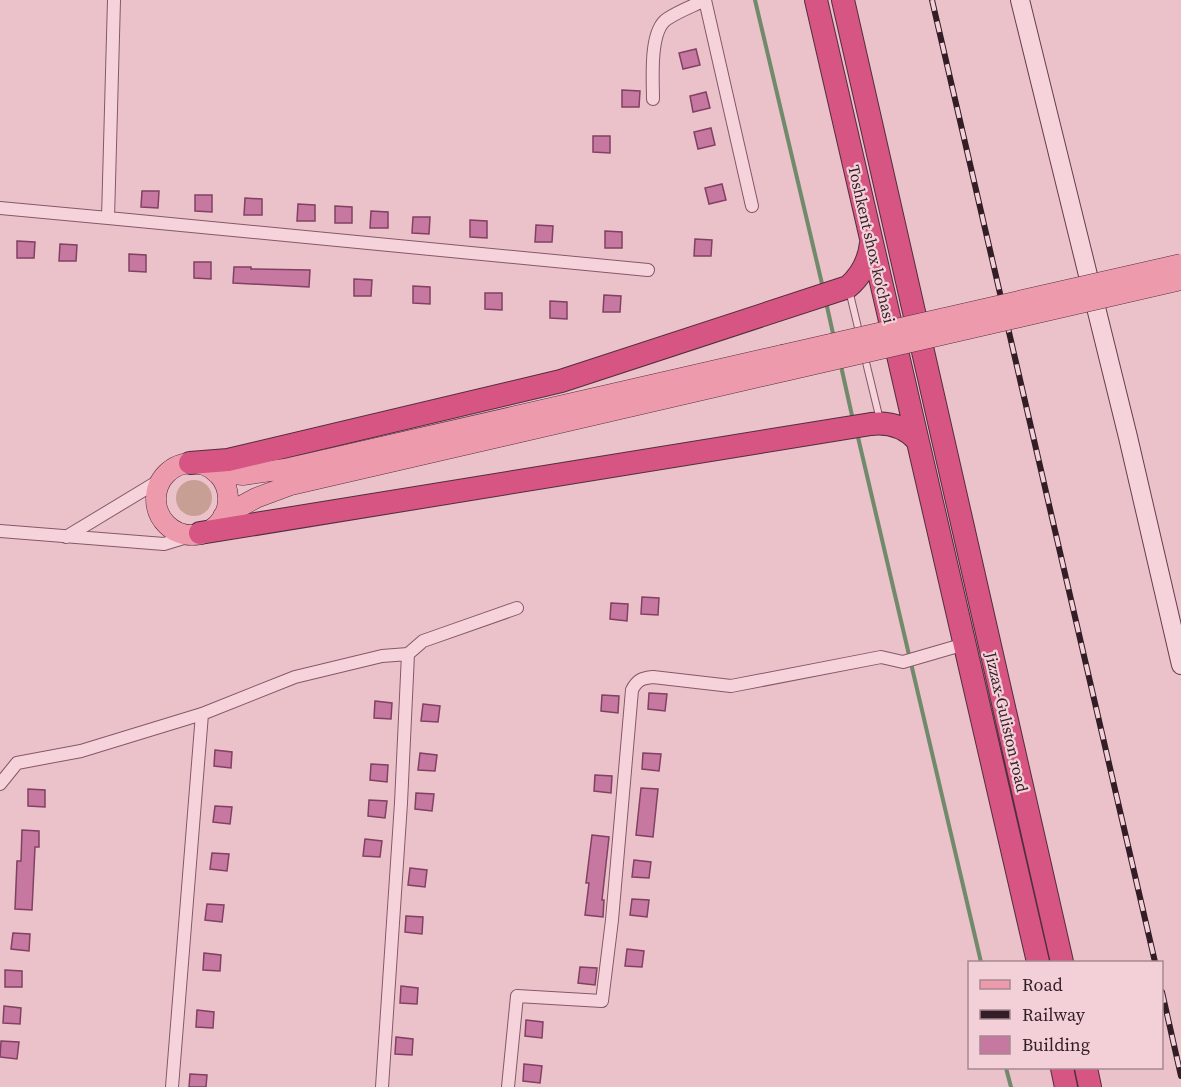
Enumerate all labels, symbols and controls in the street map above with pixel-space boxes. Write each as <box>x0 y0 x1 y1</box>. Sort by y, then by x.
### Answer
street label: Toshkent shox ko'chasi <box>843 163 901 326</box>
street label: Jizzax-Guliston road <box>980 649 1034 794</box>
legend <box>968 961 1163 1069</box>
text: Road <box>1022 972 1063 997</box>
text: Railway <box>1022 1002 1086 1027</box>
text: Building <box>1022 1032 1090 1057</box>

